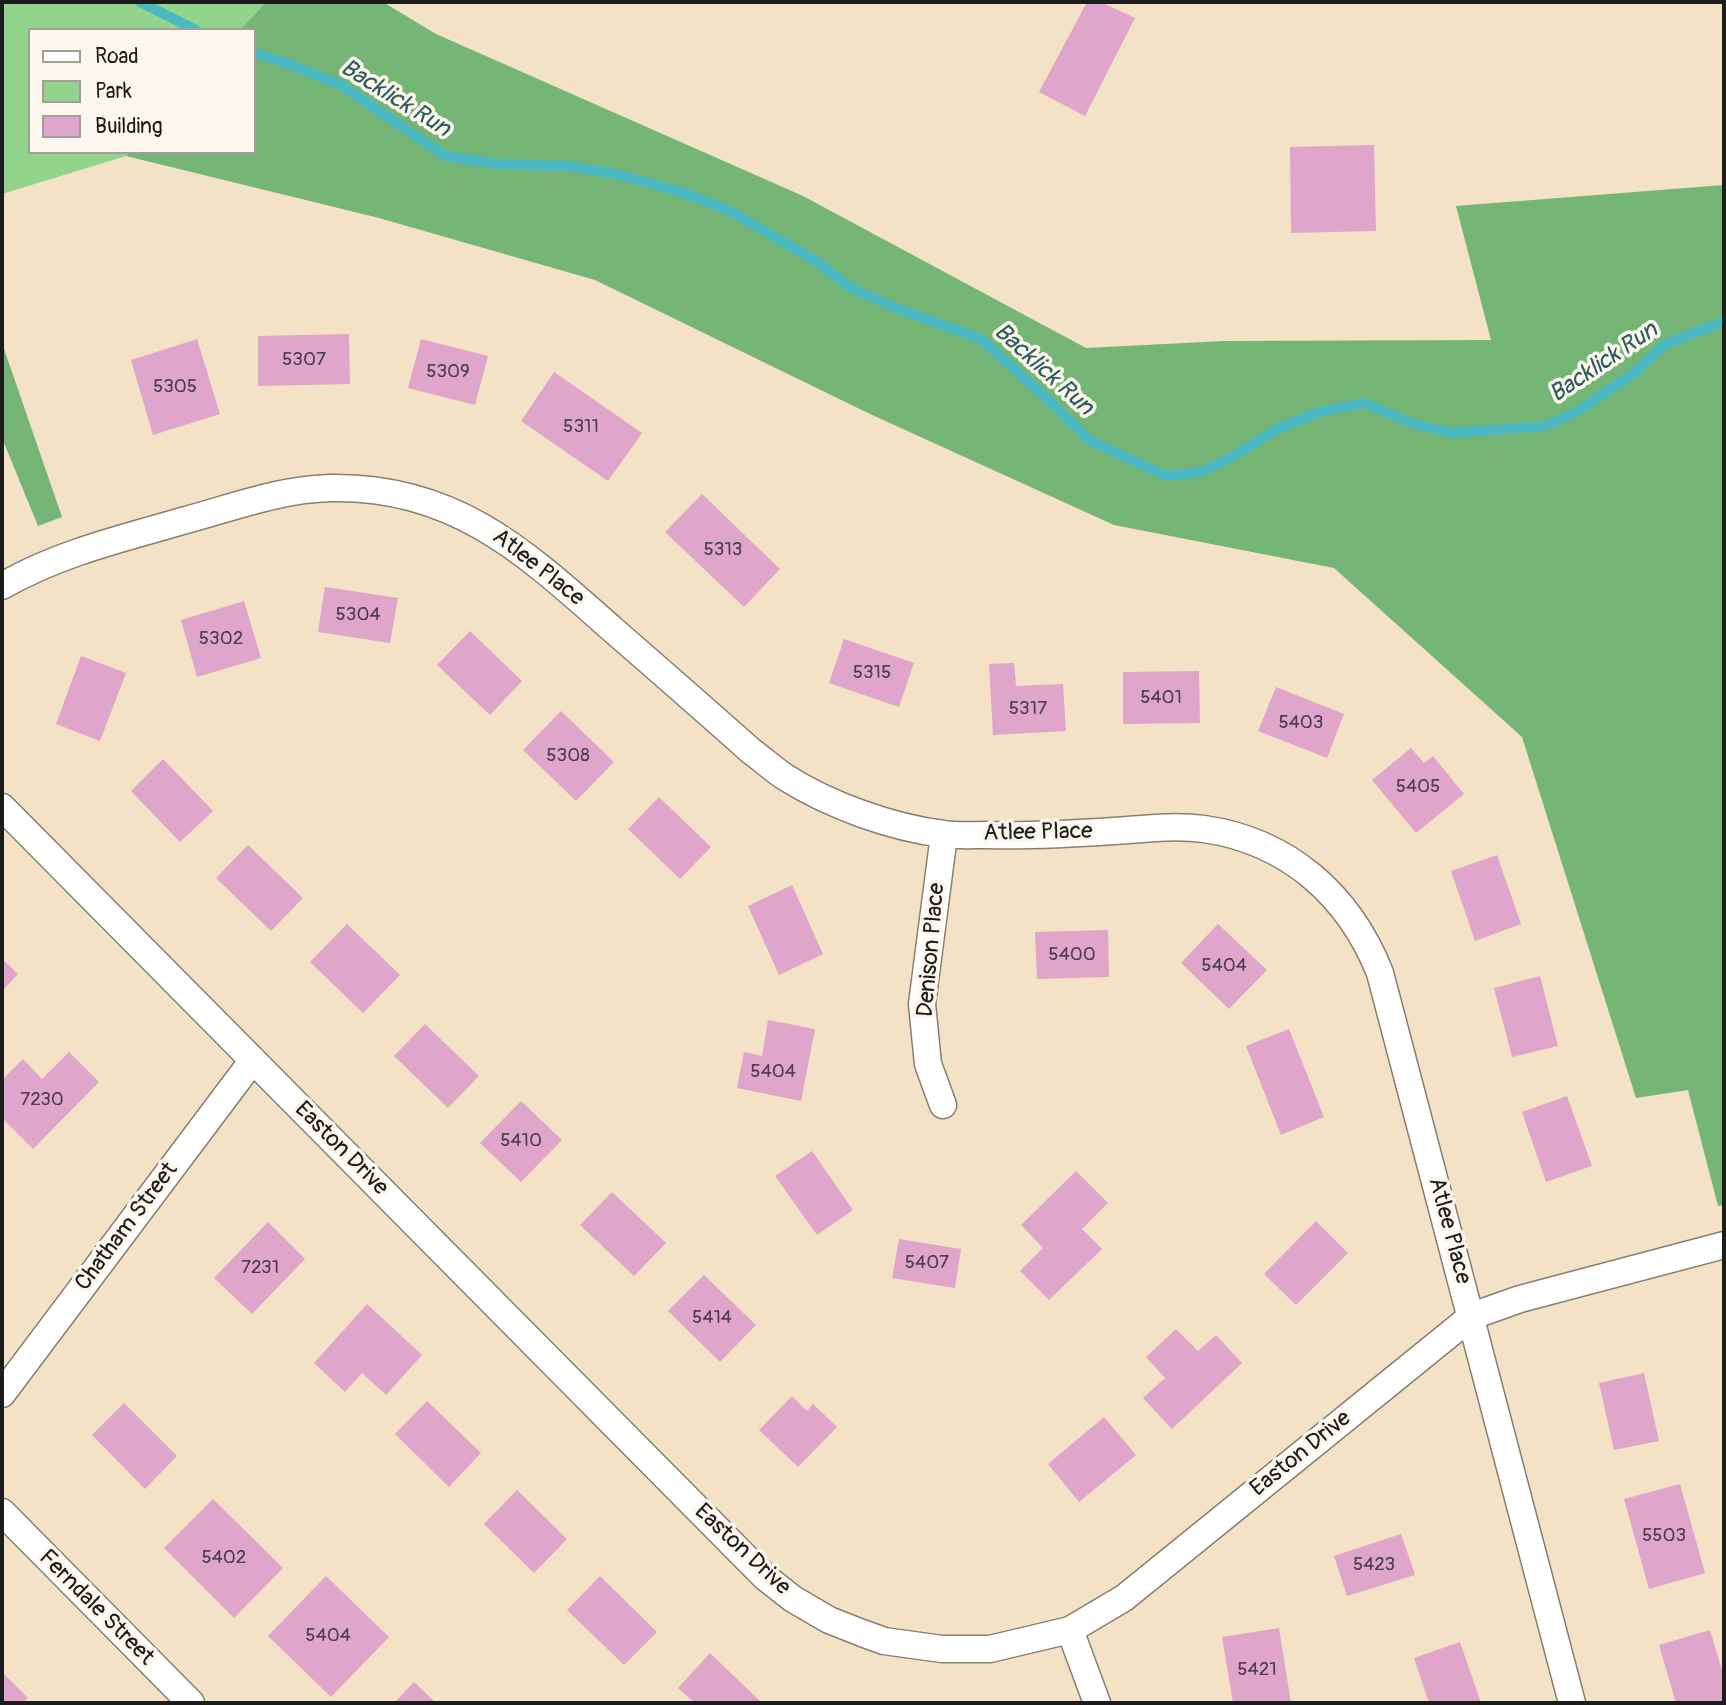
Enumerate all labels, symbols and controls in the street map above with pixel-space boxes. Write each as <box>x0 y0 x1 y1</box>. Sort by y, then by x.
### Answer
legend <box>28 28 256 154</box>
text: Road <box>95 43 139 70</box>
water label: Backlick Run <box>335 54 455 144</box>
text: Park <box>95 78 132 105</box>
text: Building <box>95 113 162 140</box>
water label: Backlick Run <box>1545 316 1663 410</box>
water label: Backlick Run <box>987 318 1099 422</box>
house number: 5307 <box>282 349 326 371</box>
house number: 5309 <box>426 361 470 383</box>
house number: 5305 <box>153 376 197 398</box>
house number: 5311 <box>563 416 599 438</box>
street label: Atlee Place <box>486 524 590 612</box>
house number: 5313 <box>704 539 742 561</box>
house number: 5304 <box>336 604 380 626</box>
house number: 5302 <box>199 628 243 650</box>
house number: 5315 <box>853 662 891 684</box>
house number: 5401 <box>1140 687 1182 709</box>
house number: 5317 <box>1009 698 1047 720</box>
house number: 5403 <box>1279 712 1323 734</box>
house number: 5308 <box>546 745 590 767</box>
house number: 5405 <box>1396 776 1440 798</box>
street label: Atlee Place <box>983 818 1093 848</box>
street label: Denison Place <box>912 882 952 1018</box>
house number: 5400 <box>1048 944 1096 966</box>
house number: 5404 <box>1201 955 1247 977</box>
house number: 5404 <box>750 1061 796 1083</box>
house number: 7230 <box>20 1089 64 1111</box>
street label: Easton Drive <box>288 1096 394 1202</box>
house number: 5410 <box>500 1130 542 1152</box>
street label: Chatham Street <box>70 1157 184 1297</box>
street label: Atlee Place <box>1422 1175 1476 1287</box>
house number: 5407 <box>905 1252 949 1274</box>
house number: 7231 <box>241 1257 279 1279</box>
house number: 5414 <box>692 1307 732 1329</box>
street label: Easton Drive <box>1245 1405 1357 1503</box>
street label: Easton Drive <box>688 1498 796 1602</box>
house number: 5503 <box>1642 1525 1686 1547</box>
street label: Ferndale Street <box>33 1545 159 1671</box>
house number: 5402 <box>202 1547 246 1569</box>
house number: 5423 <box>1353 1554 1395 1576</box>
house number: 5404 <box>305 1625 351 1647</box>
house number: 5421 <box>1237 1659 1277 1681</box>

